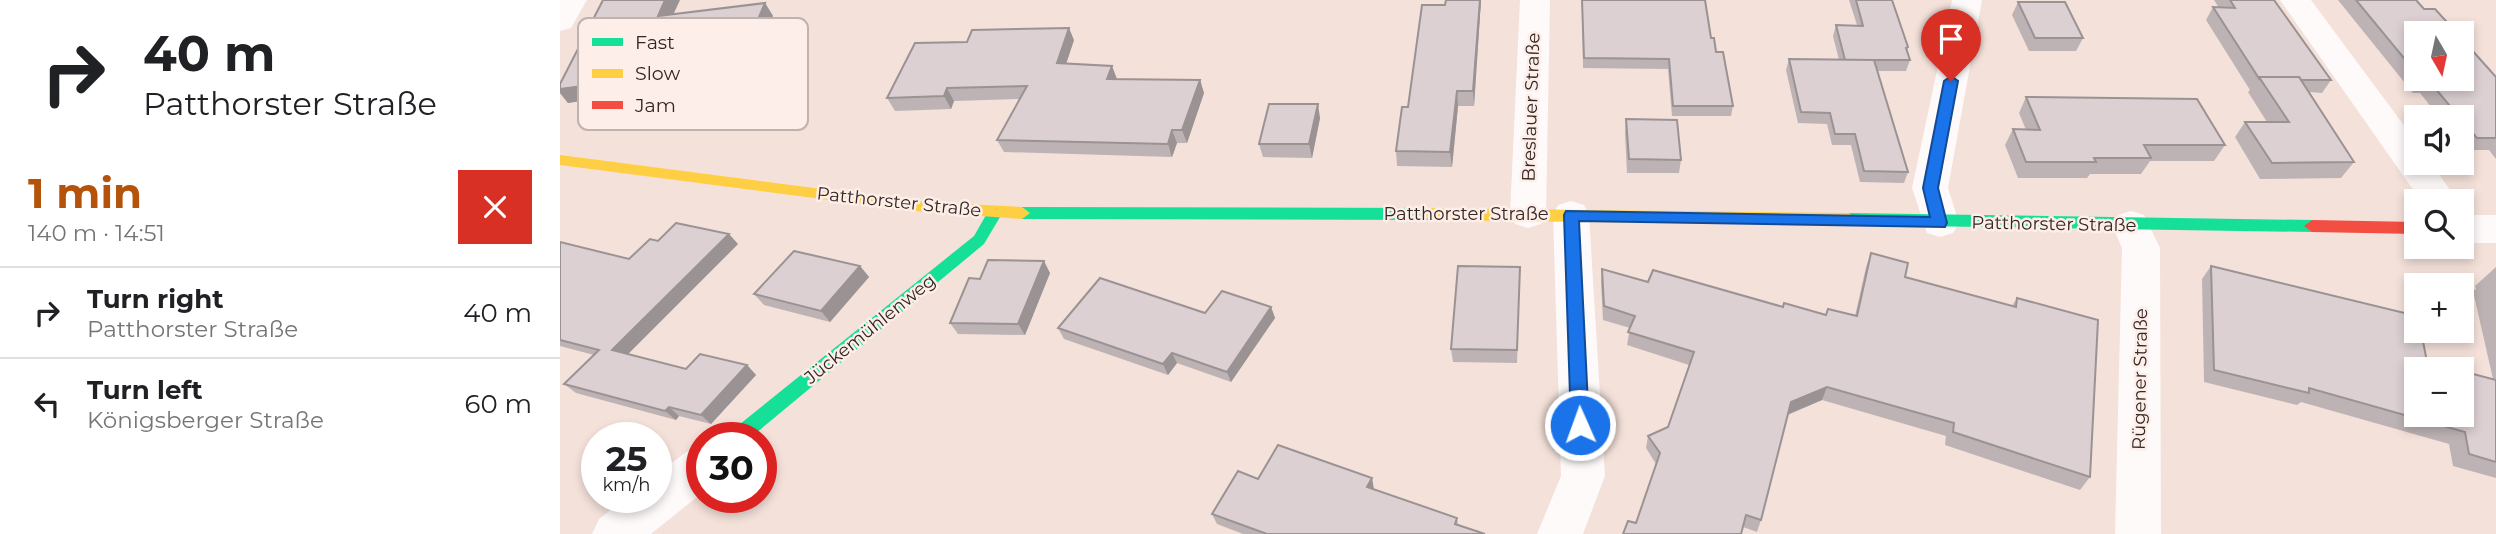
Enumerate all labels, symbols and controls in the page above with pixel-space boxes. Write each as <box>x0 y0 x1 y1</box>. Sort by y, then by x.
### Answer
pin <box>1921 9 1981 81</box>
legend <box>578 18 808 130</box>
icon: arrive <box>1932 20 1970 58</box>
north arrow <box>2404 21 2474 91</box>
map controls <box>2404 21 2474 427</box>
text: 40 m <box>143 24 275 83</box>
icon: right <box>28 28 119 119</box>
text: Fast <box>635 31 675 54</box>
street label: Breslauer Straße <box>1517 32 1545 182</box>
text: Slow <box>635 62 680 85</box>
text: Patthorster Straße <box>143 84 437 123</box>
text: Jam <box>634 94 676 117</box>
button: sound <box>2404 105 2474 175</box>
text: 1 min <box>28 167 142 219</box>
button: close <box>458 170 532 244</box>
street label: Patthorster Straße <box>816 182 982 222</box>
button: search <box>2404 189 2474 259</box>
street label: Patthorster Straße <box>1383 203 1549 225</box>
street label: Patthorster Straße <box>1971 212 2137 236</box>
text: 140 m · 14:51 <box>28 219 165 247</box>
street label: Jückemühlenweg <box>799 269 940 389</box>
button: + <box>2404 273 2474 343</box>
text: Turn right <box>87 283 223 315</box>
icon: right <box>28 294 66 332</box>
text: 40 m <box>463 297 532 329</box>
street label: Rügener Straße <box>2128 308 2152 450</box>
text: Patthorster Straße <box>87 315 298 343</box>
button: − <box>2404 357 2474 427</box>
text: Turn left <box>87 374 203 406</box>
icon: left <box>28 385 66 423</box>
text: 60 m <box>465 388 532 420</box>
position arrow <box>1543 388 1617 462</box>
text: Königsberger Straße <box>87 406 324 434</box>
speed limit sign: 30 <box>686 422 777 513</box>
text: 25 <box>606 437 647 480</box>
text: km/h <box>602 474 651 496</box>

